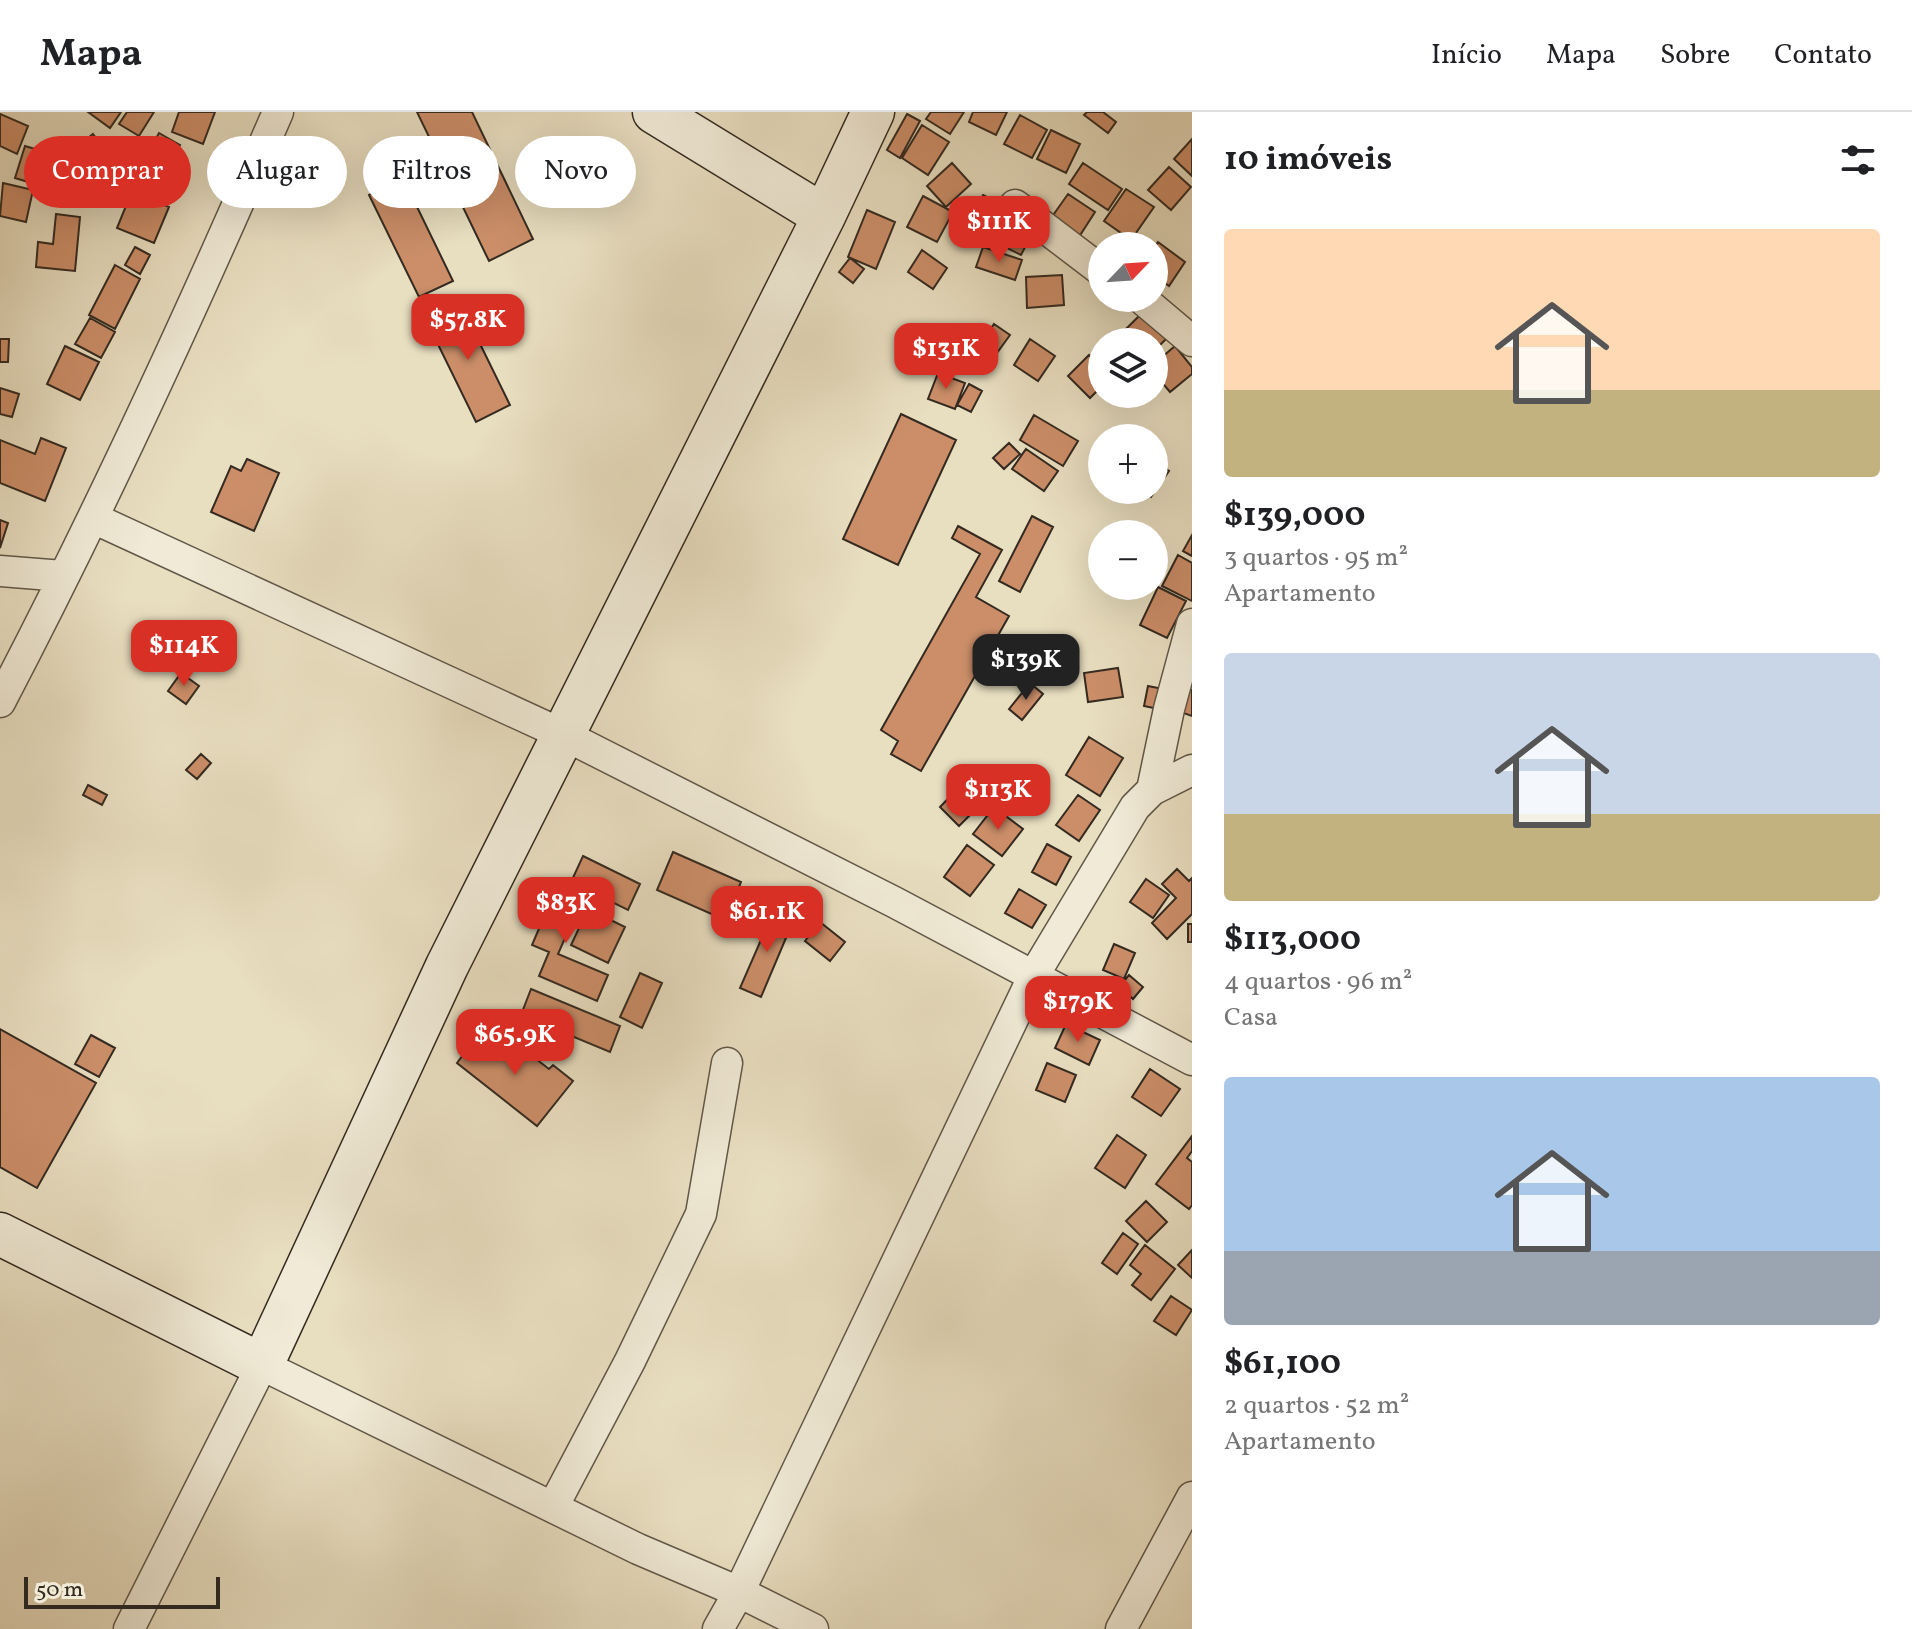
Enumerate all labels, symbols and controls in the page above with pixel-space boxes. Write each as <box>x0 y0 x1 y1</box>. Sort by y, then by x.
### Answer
text: Mapa <box>40 29 142 82</box>
text: Início <box>1431 36 1502 75</box>
text: Mapa <box>1546 36 1616 75</box>
text: Sobre <box>1660 36 1730 75</box>
text: Contato <box>1774 36 1872 75</box>
chip: Comprar <box>24 136 191 208</box>
chip: Alugar <box>207 136 347 208</box>
chip: Filtros <box>363 136 499 208</box>
chip: Novo <box>515 136 636 208</box>
text: 10 imóveis <box>1224 137 1392 184</box>
icon: filters <box>1836 138 1880 182</box>
pin: $111K <box>943 196 1055 264</box>
text: $111K <box>967 204 1031 240</box>
north arrow <box>1088 232 1168 312</box>
map controls <box>1088 232 1168 600</box>
icon: home <box>1480 281 1624 425</box>
pin: $57.8K <box>403 294 533 362</box>
text: $57.8K <box>429 302 507 338</box>
pin: $131K <box>890 323 1002 391</box>
button: layers <box>1088 328 1168 408</box>
text: $131K <box>912 331 980 367</box>
button: + <box>1088 424 1168 504</box>
text: $139,000 <box>1224 493 1366 540</box>
button: − <box>1088 520 1168 600</box>
text: 3 quartos · 95 m² <box>1224 540 1408 576</box>
text: Apartamento <box>1224 576 1376 612</box>
pin: $114K <box>128 620 240 688</box>
text: $114K <box>149 628 219 664</box>
pin: $139K <box>970 634 1082 702</box>
text: $139K <box>991 642 1062 678</box>
icon: home <box>1480 705 1624 849</box>
pin: $113K <box>942 764 1054 832</box>
text: $113K <box>964 772 1032 808</box>
pin: $83K <box>519 877 613 945</box>
text: $83K <box>536 885 596 921</box>
pin: $61.1K <box>702 886 832 954</box>
text: $61.1K <box>729 894 805 930</box>
text: $113,000 <box>1224 917 1361 964</box>
text: 4 quartos · 96 m² <box>1224 964 1412 1000</box>
pin: $179K <box>1022 976 1134 1044</box>
text: $179K <box>1043 984 1113 1020</box>
text: Casa <box>1224 1000 1278 1036</box>
pin: $65.9K <box>450 1009 580 1077</box>
text: $65.9K <box>474 1017 556 1053</box>
icon: home <box>1480 1129 1624 1273</box>
text: $61,100 <box>1224 1341 1341 1388</box>
text: 2 quartos · 52 m² <box>1224 1388 1409 1424</box>
text: Apartamento <box>1224 1424 1376 1460</box>
scale bar <box>24 1573 220 1609</box>
text: 50 m <box>36 1575 83 1606</box>

